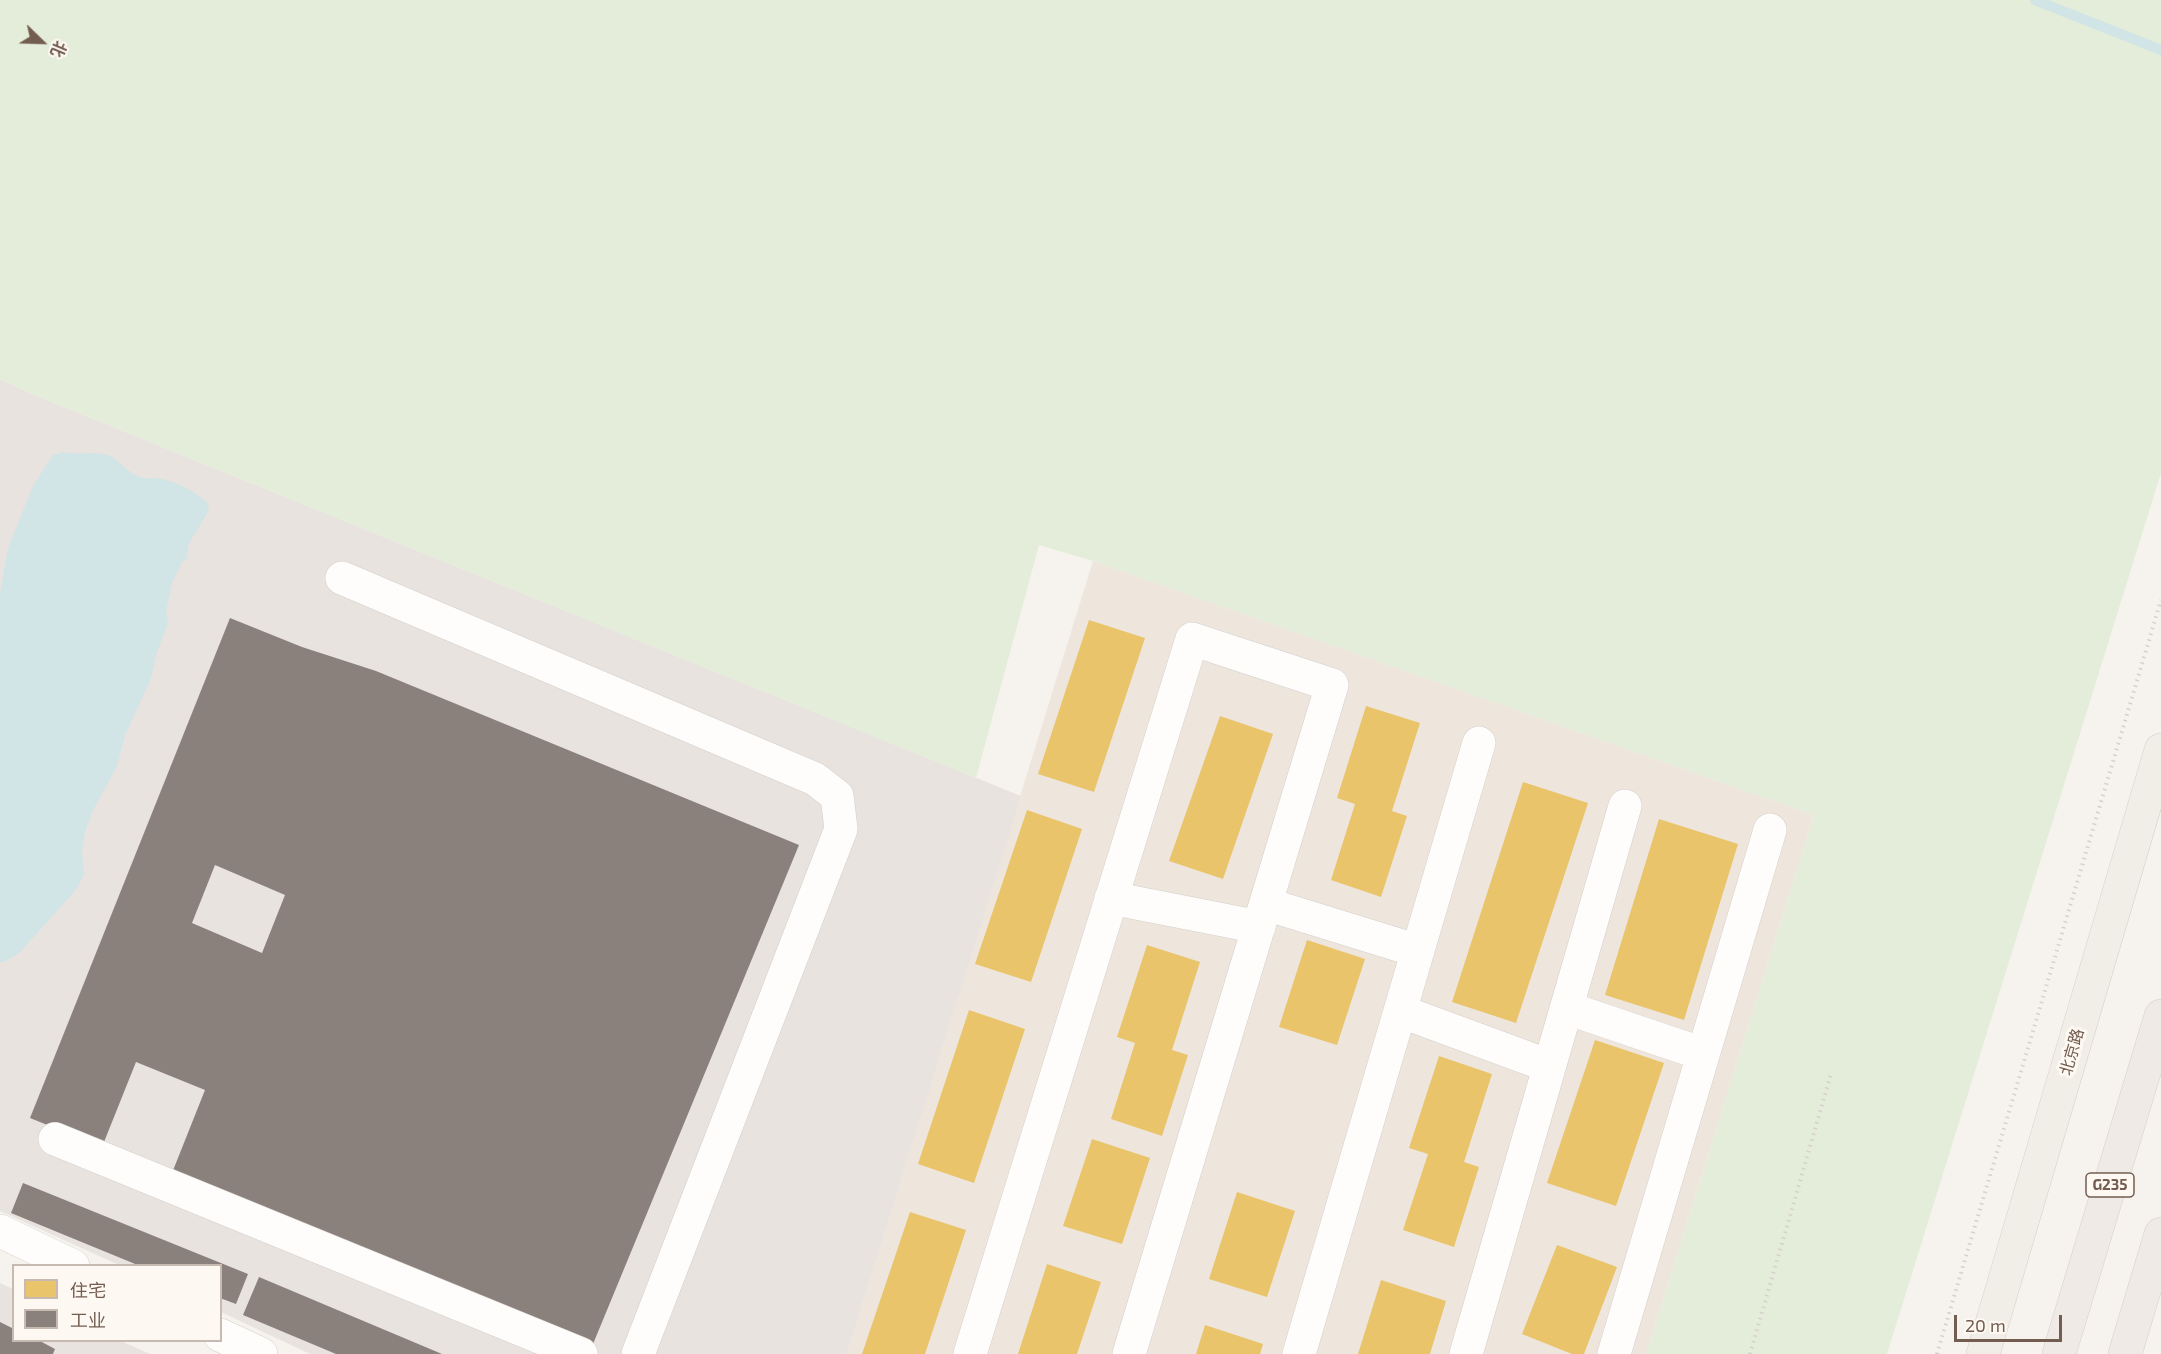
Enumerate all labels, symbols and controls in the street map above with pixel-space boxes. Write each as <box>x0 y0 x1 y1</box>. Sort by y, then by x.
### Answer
north arrow <box>12 12 72 72</box>
text: 北 <box>47 38 71 60</box>
street label: 北京路 <box>2056 1026 2088 1078</box>
road number: G235 <box>2086 1173 2134 1197</box>
legend <box>12 1264 222 1342</box>
text: 住宅 <box>70 1279 106 1301</box>
scale bar <box>1957 1303 2065 1341</box>
text: 工业 <box>70 1309 106 1331</box>
text: 20 m <box>1965 1314 2006 1336</box>

